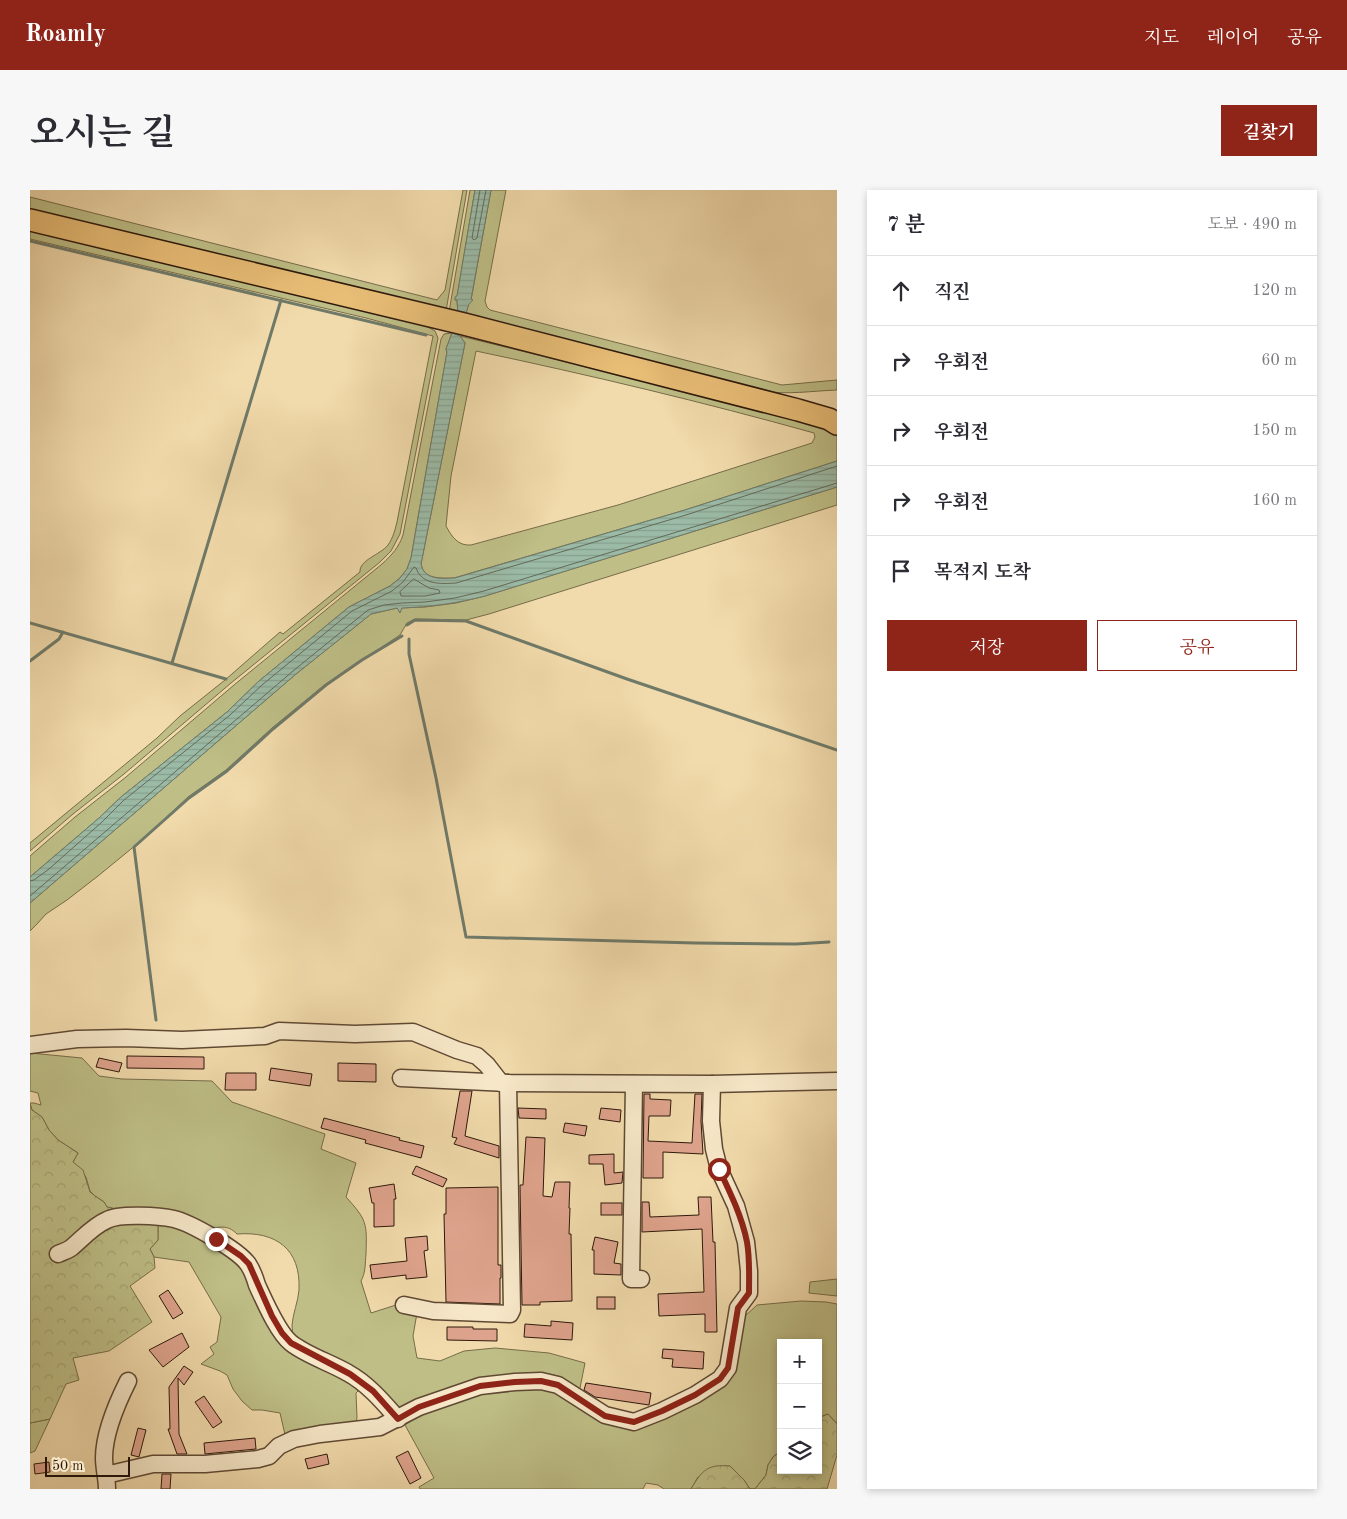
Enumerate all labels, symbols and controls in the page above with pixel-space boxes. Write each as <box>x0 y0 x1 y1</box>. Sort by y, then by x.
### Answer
text: Roamly <box>25 23 106 47</box>
text: 지도 <box>1144 29 1179 47</box>
text: 레이어 <box>1207 29 1259 47</box>
text: 공유 <box>1287 29 1322 47</box>
button: 길찾기 <box>1221 105 1317 156</box>
text: 오시는 길 <box>30 117 175 152</box>
text: 7 분 <box>887 215 925 236</box>
text: 도보 · 490 m <box>1208 217 1297 233</box>
icon: ahead <box>887 277 915 305</box>
text: 120 m <box>1252 283 1297 299</box>
text: 직진 <box>934 284 971 303</box>
icon: right <box>887 347 915 375</box>
text: 60 m <box>1261 353 1297 369</box>
text: 우회전 <box>934 354 989 373</box>
icon: right <box>887 417 915 445</box>
text: 150 m <box>1252 423 1297 439</box>
text: 우회전 <box>934 424 989 443</box>
icon: right <box>887 487 915 515</box>
text: 160 m <box>1252 493 1297 509</box>
text: 우회전 <box>934 494 989 513</box>
icon: arrive <box>887 557 915 585</box>
text: 목적지 도착 <box>934 564 1031 583</box>
button: 저장 <box>887 620 1087 671</box>
button: 공유 <box>1097 620 1297 671</box>
route start <box>708 1158 731 1181</box>
route end <box>205 1228 228 1251</box>
map controls <box>777 1339 822 1474</box>
button: + <box>777 1339 822 1384</box>
button: − <box>777 1384 822 1429</box>
button: layers <box>777 1429 822 1474</box>
scale bar <box>45 1454 130 1477</box>
text: 50 m <box>52 1459 83 1473</box>

